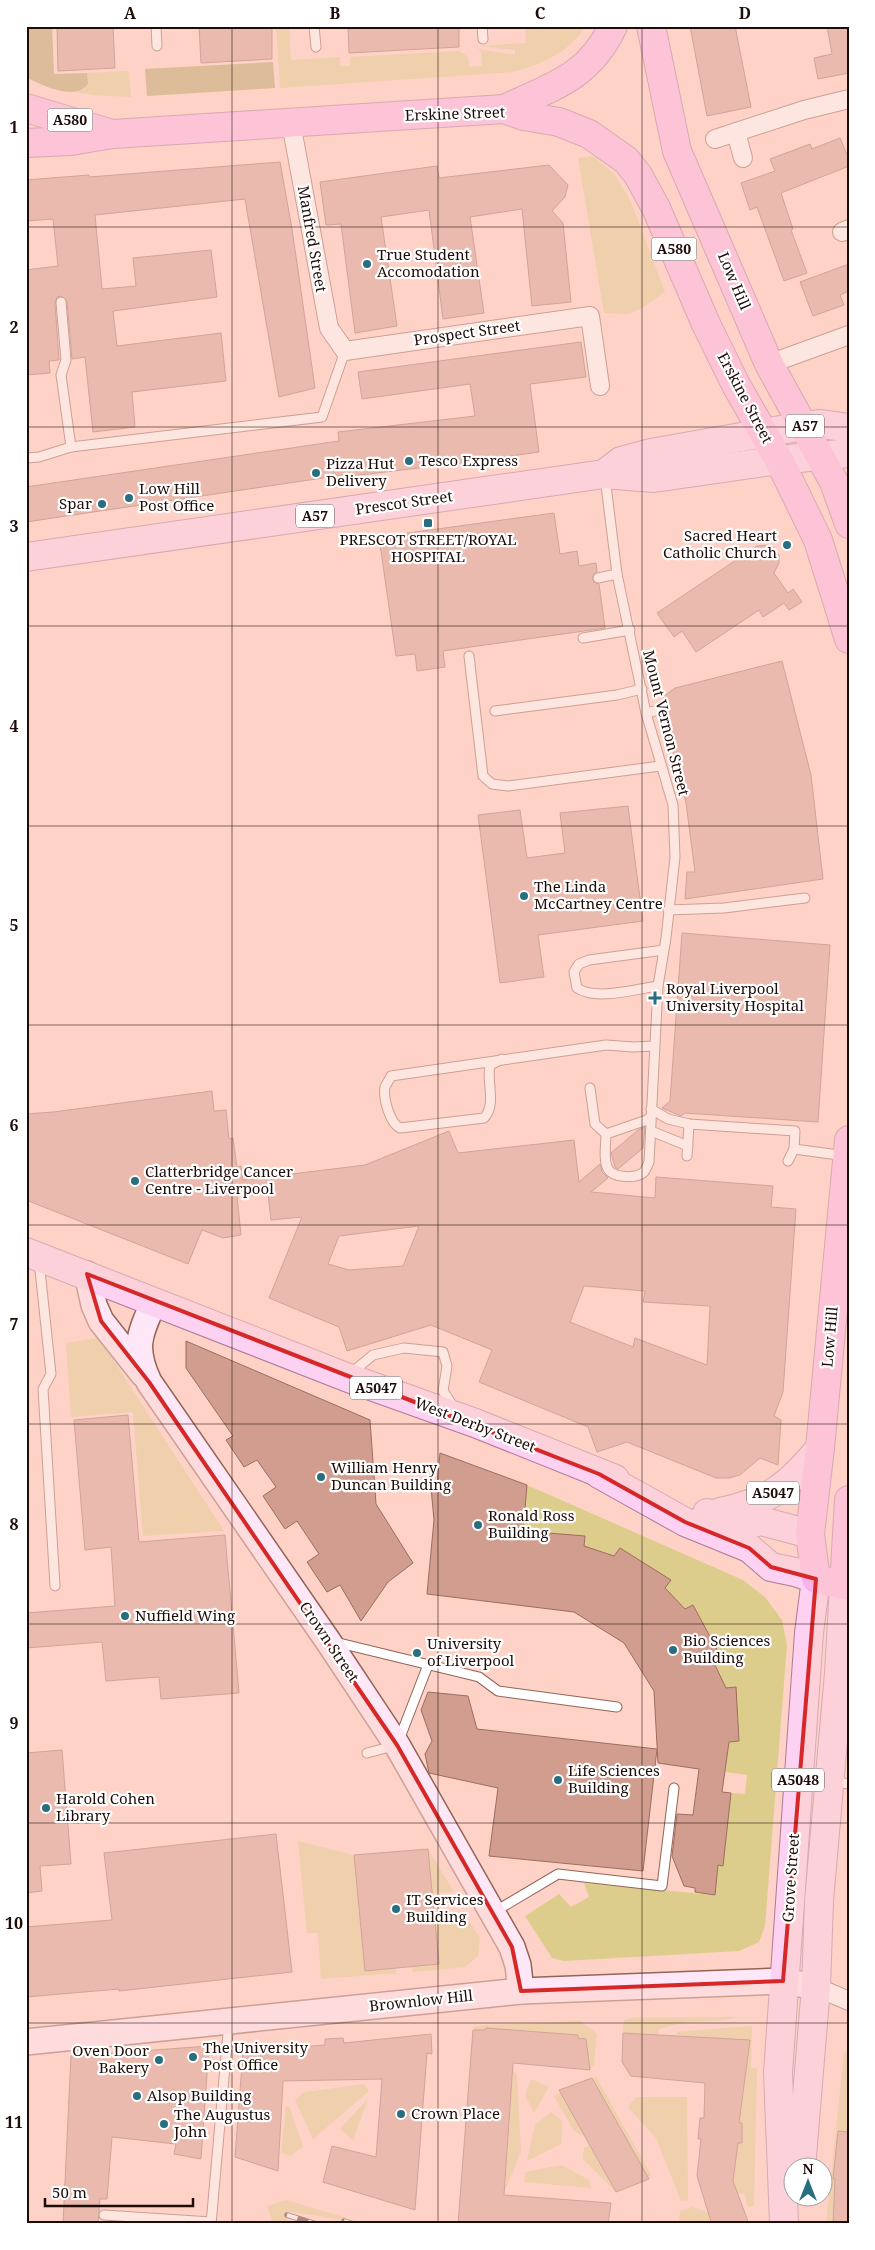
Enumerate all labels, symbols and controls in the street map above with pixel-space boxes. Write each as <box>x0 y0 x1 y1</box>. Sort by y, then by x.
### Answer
text: A <box>124 2 137 24</box>
text: B <box>330 2 341 24</box>
text: C <box>535 2 546 24</box>
text: D <box>739 2 751 24</box>
street label: Erskine Street <box>405 101 505 125</box>
road number: A580 <box>48 108 92 132</box>
text: 1 <box>9 116 19 138</box>
street label: Manfred Street <box>294 184 332 294</box>
road number: A580 <box>652 238 696 260</box>
place label: True Student Accomodation <box>377 244 480 281</box>
street label: Low Hill <box>714 249 756 313</box>
marker: True Student Accomodation <box>361 258 373 270</box>
street label: Prospect Street <box>412 315 521 349</box>
text: 2 <box>9 316 19 338</box>
street label: Erskine Street <box>714 349 778 446</box>
road number: A57 <box>786 414 824 438</box>
place label: Tesco Express <box>419 450 518 470</box>
place label: Pizza Hut Delivery <box>326 453 394 490</box>
marker: Tesco Express <box>403 455 415 467</box>
marker: Pizza Hut Delivery <box>310 467 322 479</box>
place label: Low Hill Post Office <box>139 478 214 515</box>
street label: Prescot Street <box>354 485 454 519</box>
marker: Low Hill Post Office <box>123 492 135 504</box>
place label: Spar <box>59 493 92 513</box>
marker: Spar <box>96 498 108 510</box>
road number: A57 <box>296 504 334 528</box>
text: 3 <box>9 515 19 537</box>
marker: PRESCOT STREET/ROYAL HOSPITAL <box>422 517 434 529</box>
place label: Sacred Heart Catholic Church <box>663 525 777 562</box>
place label: PRESCOT STREET/ROYAL HOSPITAL <box>339 529 517 566</box>
marker: Sacred Heart Catholic Church <box>781 539 793 551</box>
street label: Mount Vernon Street <box>639 648 695 798</box>
text: 4 <box>9 715 19 737</box>
place label: The Linda McCartney Centre <box>534 876 663 913</box>
marker: The Linda McCartney Centre <box>518 890 530 902</box>
text: 5 <box>9 914 19 936</box>
place label: Royal Liverpool University Hospital <box>666 978 804 1015</box>
marker: Royal Liverpool University Hospital <box>648 991 662 1005</box>
text: 6 <box>9 1114 19 1136</box>
place label: Clatterbridge Cancer Centre - Liverpool <box>145 1161 293 1198</box>
marker: Clatterbridge Cancer Centre - Liverpool <box>129 1175 141 1187</box>
street label: Low Hill <box>816 1305 842 1368</box>
text: 7 <box>9 1313 19 1335</box>
road number: A5047 <box>350 1376 402 1400</box>
street label: West Derby Street <box>412 1392 539 1456</box>
place label: William Henry Duncan Building <box>331 1457 451 1494</box>
marker: William Henry Duncan Building <box>315 1471 327 1483</box>
road number: A5047 <box>747 1482 799 1505</box>
place label: Ronald Ross Building <box>488 1505 575 1542</box>
text: 8 <box>9 1513 19 1535</box>
marker: Ronald Ross Building <box>472 1519 484 1531</box>
street label: Crown Street <box>295 1597 364 1686</box>
place label: Nuffield Wing <box>135 1605 235 1625</box>
marker: Nuffield Wing <box>119 1610 131 1622</box>
place label: Bio Sciences Building <box>683 1630 771 1667</box>
place label: University of Liverpool <box>427 1633 515 1670</box>
marker: Bio Sciences Building <box>667 1644 679 1656</box>
marker: University of Liverpool <box>411 1647 423 1659</box>
text: 9 <box>9 1712 19 1734</box>
place label: Life Sciences Building <box>568 1760 660 1797</box>
road number: A5048 <box>772 1768 824 1792</box>
marker: Life Sciences Building <box>552 1774 564 1786</box>
place label: Harold Cohen Library <box>56 1788 155 1825</box>
marker: Harold Cohen Library <box>40 1802 52 1814</box>
street label: Grove Street <box>777 1833 803 1923</box>
place label: IT Services Building <box>406 1889 484 1926</box>
marker: IT Services Building <box>390 1903 402 1915</box>
text: 10 <box>5 1912 23 1934</box>
street label: Brownlow Hill <box>368 1985 474 2015</box>
place label: The University Post Office <box>203 2037 308 2074</box>
place label: Oven Door Bakery <box>72 2040 150 2077</box>
marker: The University Post Office <box>187 2051 199 2063</box>
marker: Oven Door Bakery <box>153 2054 165 2066</box>
place label: Alsop Building <box>147 2085 251 2105</box>
marker: Alsop Building <box>131 2090 143 2102</box>
place label: Crown Place <box>411 2103 500 2123</box>
place label: The Augustus John <box>173 2104 271 2141</box>
marker: Crown Place <box>395 2108 407 2120</box>
text: 11 <box>5 2111 23 2133</box>
marker: The Augustus John <box>158 2118 170 2130</box>
north arrow <box>782 2158 832 2208</box>
text: N <box>802 2159 814 2178</box>
scale bar <box>45 2175 192 2207</box>
text: 50 m <box>52 2182 87 2202</box>

